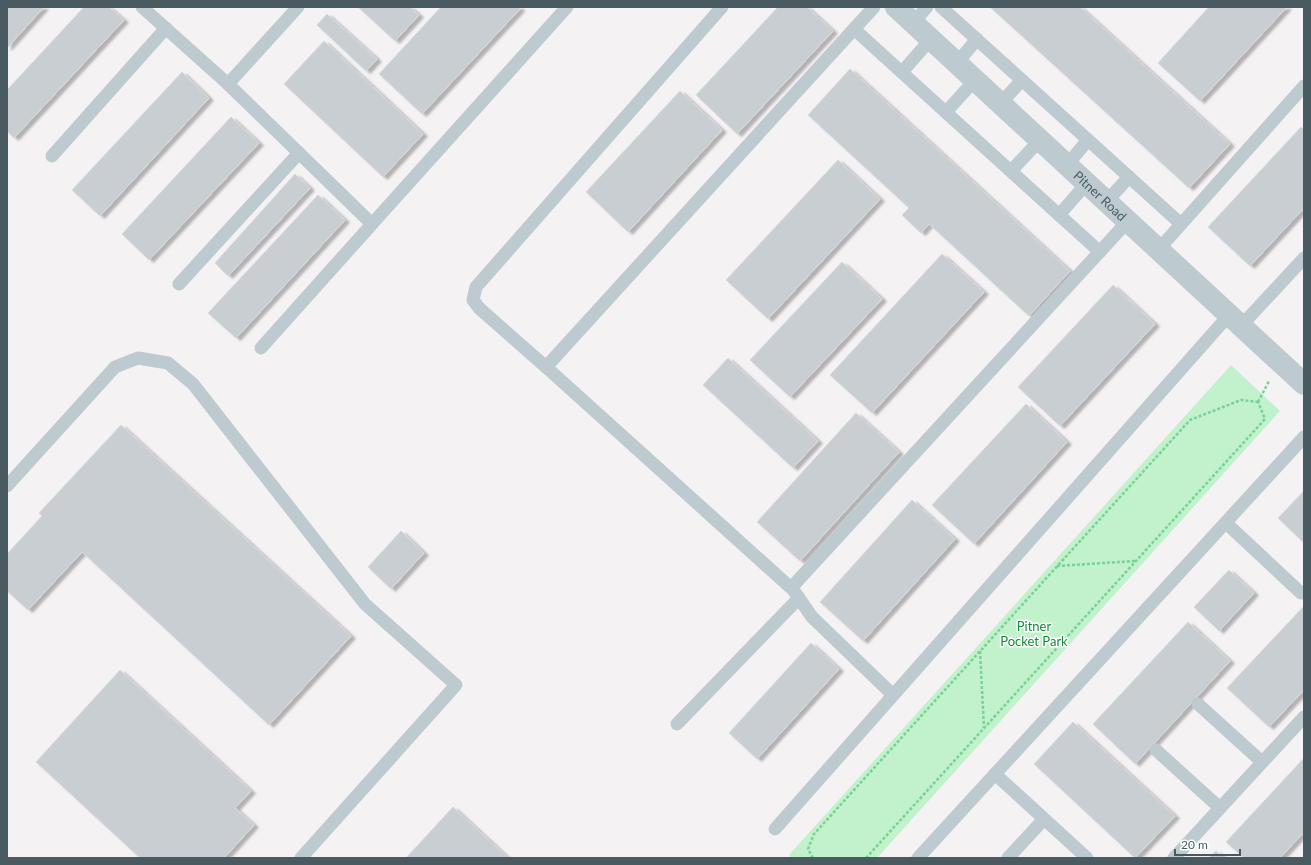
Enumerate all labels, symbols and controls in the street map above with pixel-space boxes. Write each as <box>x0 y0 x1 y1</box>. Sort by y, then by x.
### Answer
street label: Pitner Road <box>1070 167 1130 224</box>
park label: Pitner Pocket Park <box>1000 618 1068 649</box>
scale bar <box>1175 831 1240 857</box>
text: 20 m <box>1181 837 1208 852</box>

